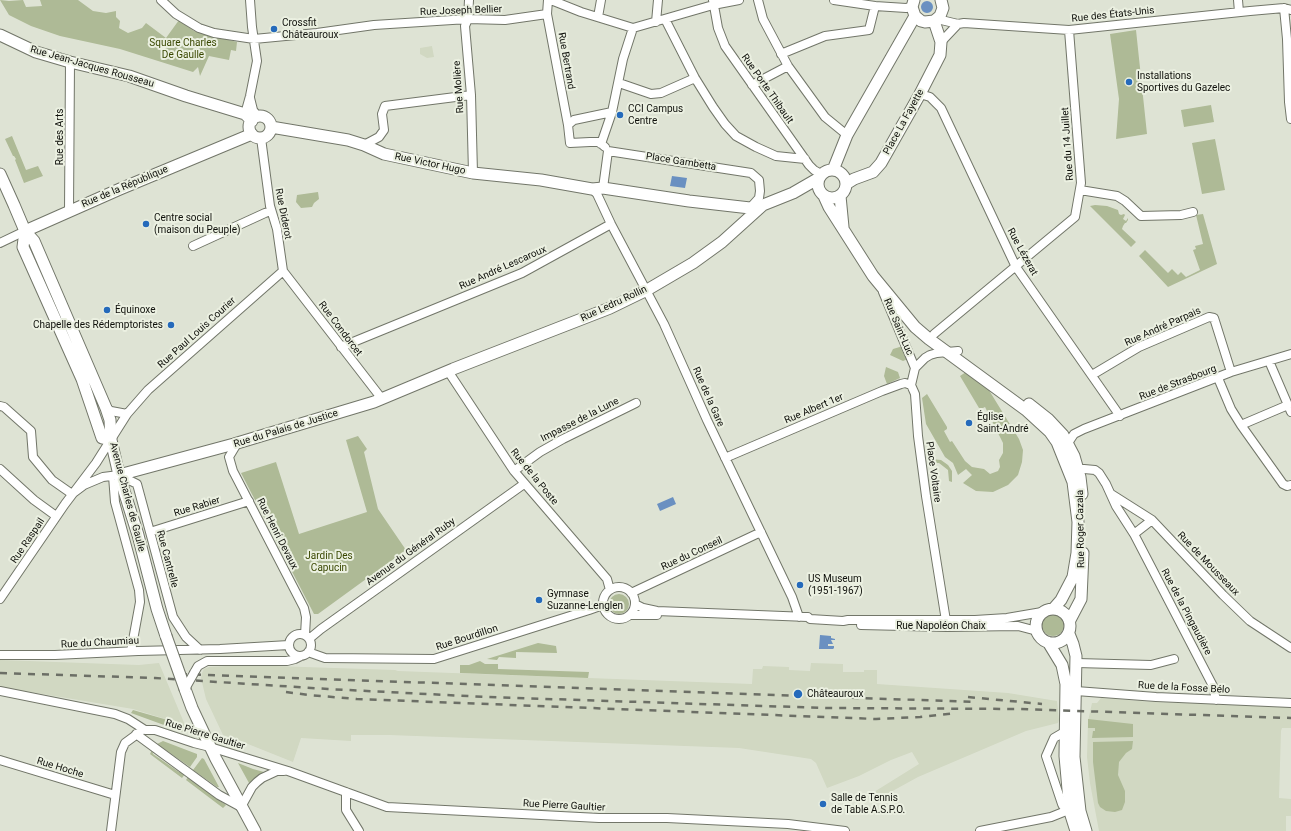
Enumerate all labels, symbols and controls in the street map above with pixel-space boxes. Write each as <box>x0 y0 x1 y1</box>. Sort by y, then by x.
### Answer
street label: Rue Joseph Bellier <box>420 4 502 18</box>
street label: Rue des États-Unis <box>1071 5 1155 25</box>
place label: Crossfit Châteauroux <box>282 17 338 40</box>
marker: Crossfit Châteauroux <box>269 24 279 34</box>
street label: Rue Bertrand <box>555 32 577 90</box>
park label: Square Charles De Gaulle <box>149 37 217 60</box>
street label: Rue Jean-Jacques Rousseau <box>29 44 155 90</box>
street label: Rue Porte Thibault <box>738 52 796 126</box>
street label: Rue Molière <box>451 60 467 114</box>
place label: Installations Sportives du Gazelec <box>1137 70 1230 94</box>
marker: Installations Sportives du Gazelec <box>1124 77 1134 87</box>
street label: Place La Fayette <box>881 87 927 157</box>
place label: CCI Campus Centre <box>628 103 683 126</box>
street label: Rue du 14 Juillet <box>1059 107 1077 181</box>
street label: Rue des Arts <box>54 109 66 165</box>
marker: CCI Campus Centre <box>615 110 625 120</box>
street label: Rue Victor Hugo <box>393 151 467 177</box>
street label: Place Gambetta <box>645 151 717 173</box>
street label: Rue de la République <box>80 163 170 211</box>
street label: Rue Diderot <box>272 187 294 241</box>
place label: Centre social (maison du Peuple) <box>154 212 240 236</box>
marker: Centre social (maison du Peuple) <box>141 219 151 229</box>
street label: Rue Lézerat <box>1004 226 1040 278</box>
street label: Rue André Lescaroux <box>458 243 548 293</box>
street label: Rue Ledru Rollin <box>579 283 649 325</box>
street label: Rue Paul Louis Courier <box>156 295 238 371</box>
street label: Rue Saint-Luc <box>881 297 915 357</box>
street label: Rue Condorcet <box>315 299 365 359</box>
place label: Équinoxe <box>115 304 156 316</box>
marker: Équinoxe <box>102 305 112 315</box>
street label: Rue André Parpais <box>1123 305 1203 349</box>
place label: Chapelle des Rédemptoristes <box>33 319 163 331</box>
marker: Chapelle des Rédemptoristes <box>166 320 176 330</box>
street label: Rue de Strasbourg <box>1138 363 1218 403</box>
street label: Rue de la Gare <box>689 365 727 429</box>
street label: Rue Albert 1er <box>783 391 845 427</box>
street label: Impasse de la Lune <box>539 395 621 445</box>
street label: Rue du Palais de Justice <box>232 407 340 451</box>
place label: Église Saint-André <box>977 411 1029 434</box>
marker: Église Saint-André <box>964 418 974 428</box>
street label: Avenue Charles de Gaulle <box>107 441 147 553</box>
street label: Place Voltaire <box>923 441 943 503</box>
street label: Rue de la Poste <box>508 446 560 508</box>
street label: Rue Roger Cazala <box>1074 490 1088 568</box>
street label: Rue Rabier <box>172 494 222 520</box>
street label: Rue Henri Devaux <box>254 496 300 572</box>
street label: Rue Raspail <box>8 516 48 566</box>
street label: Avenue du Général Ruby <box>364 516 458 588</box>
street label: Rue Cantrelle <box>154 529 180 589</box>
street label: Rue de Mousseaux <box>1174 529 1242 599</box>
street label: Rue du Conseil <box>659 535 725 573</box>
park label: Jardin Des Capucin <box>305 550 353 574</box>
street label: Rue de la Pingaudière <box>1158 567 1214 657</box>
place label: US Museum (1951-1967) <box>808 573 863 596</box>
marker: US Museum (1951-1967) <box>795 580 805 590</box>
place label: Gymnase Suzanne-Lenglen <box>547 588 623 612</box>
marker: Gymnase Suzanne-Lenglen <box>534 595 544 605</box>
street label: Rue Napoléon Chaix <box>896 620 986 632</box>
street label: Rue Bourdillon <box>435 622 499 654</box>
street label: Rue du Chaumiau <box>61 635 139 651</box>
street label: Rue de la Fosse Bélo <box>1138 680 1230 696</box>
marker: Châteauroux <box>792 688 804 700</box>
place label: Châteauroux <box>807 688 863 700</box>
street label: Rue Pierre Gaultier <box>164 717 246 753</box>
street label: Rue Hoche <box>35 755 85 781</box>
place label: Salle de Tennis de Table A.S.P.O. <box>831 792 905 816</box>
street label: Rue Pierre Gaultier <box>522 798 606 814</box>
marker: Salle de Tennis de Table A.S.P.O. <box>818 799 828 809</box>

